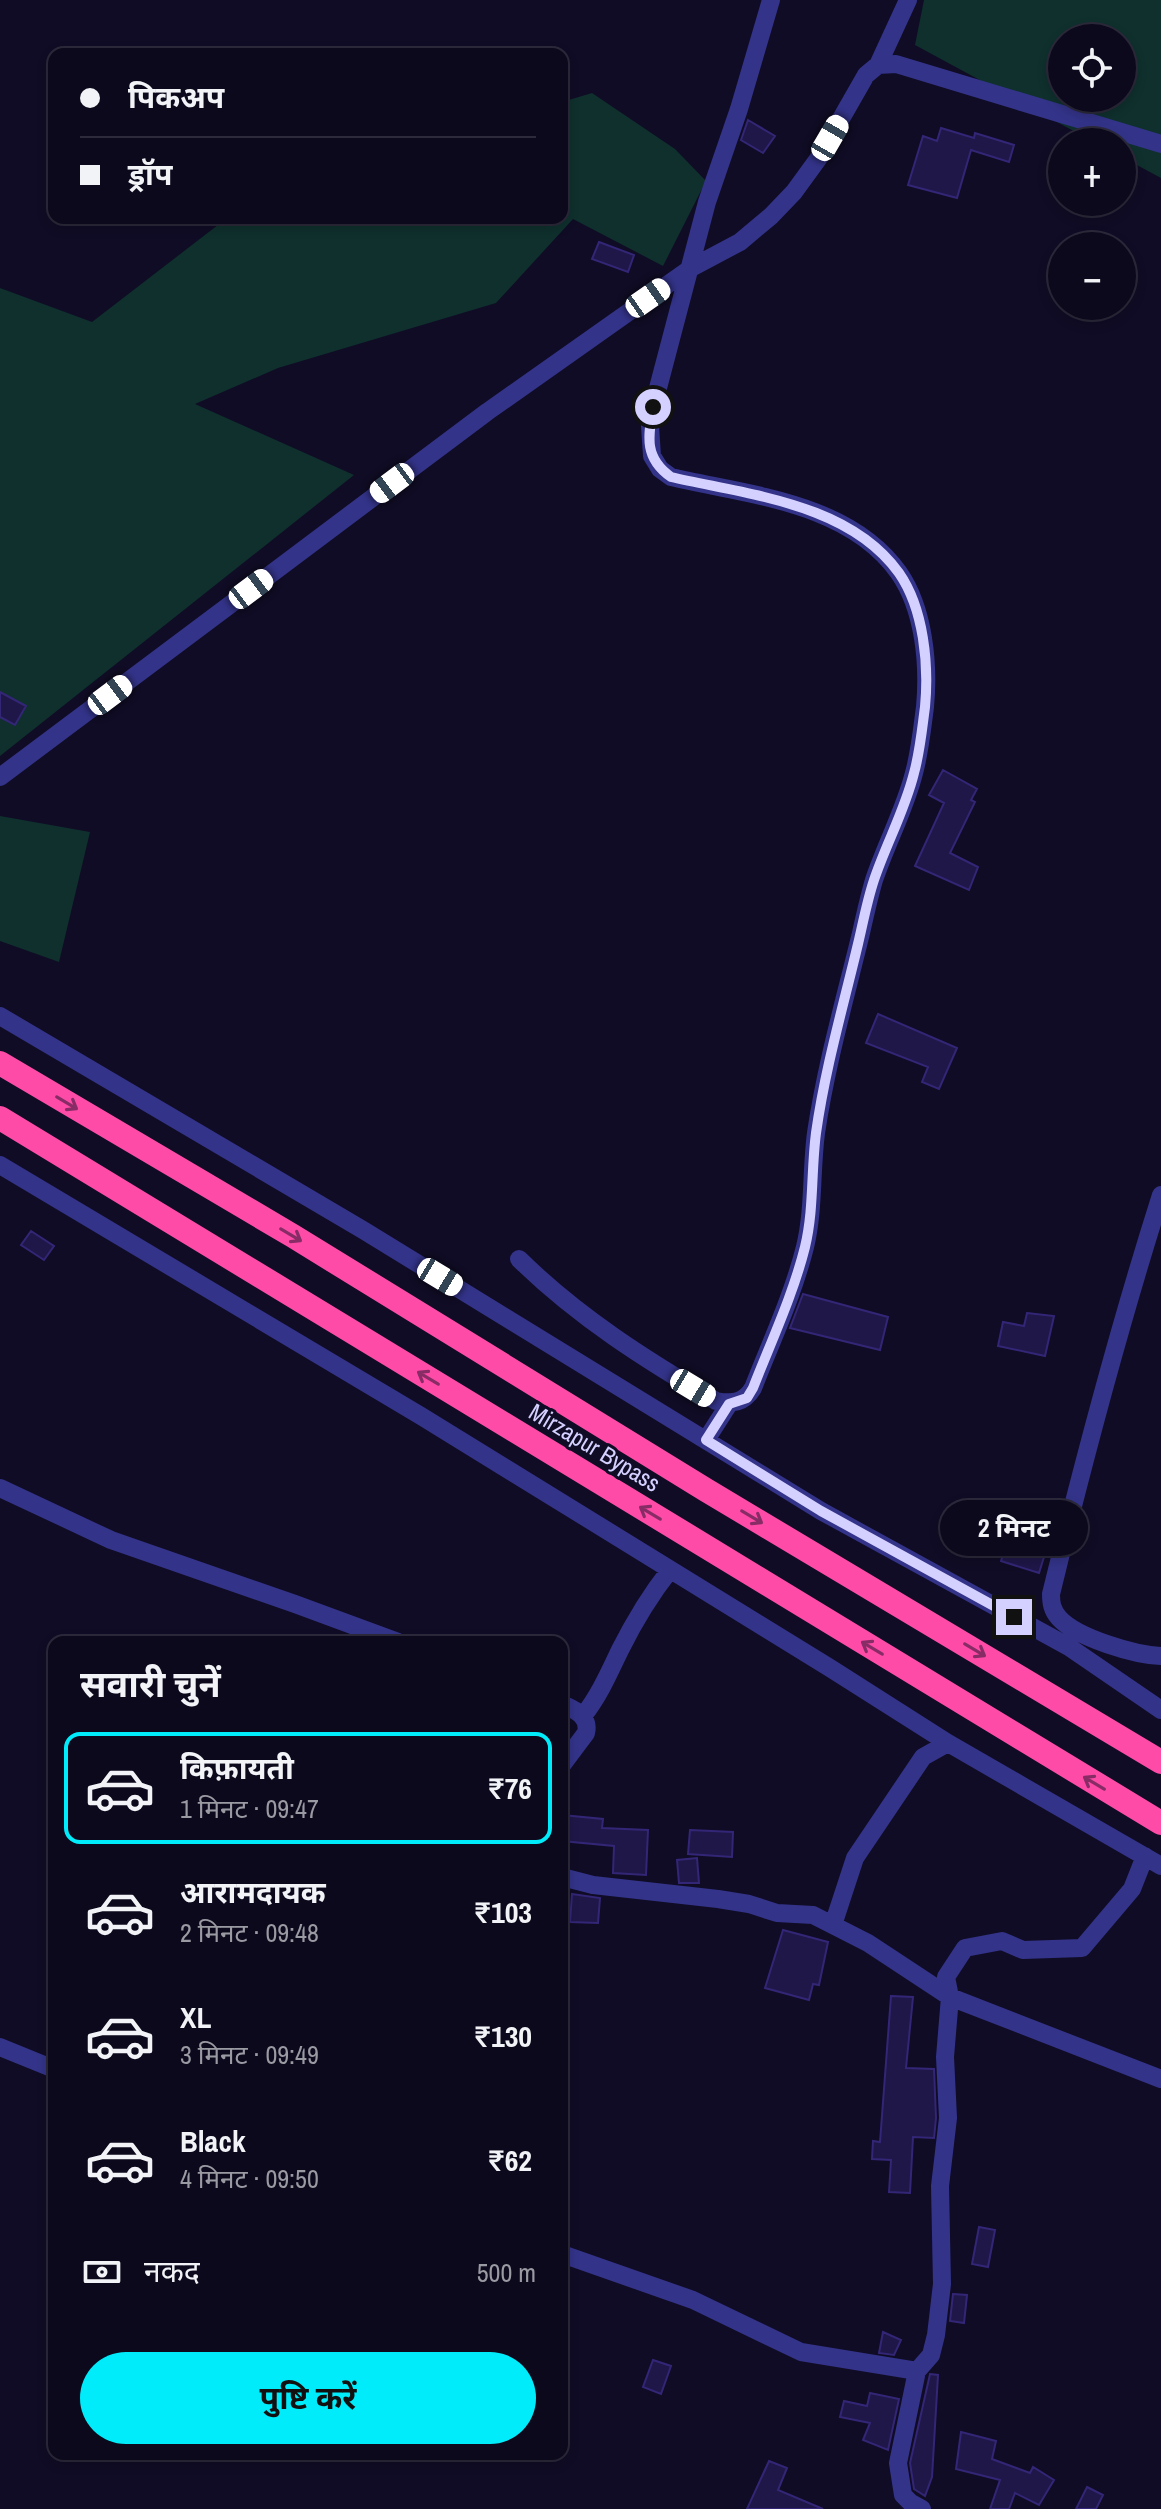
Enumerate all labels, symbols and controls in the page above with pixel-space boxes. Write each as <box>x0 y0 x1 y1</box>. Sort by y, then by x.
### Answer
map controls <box>1048 24 1136 320</box>
button: locate <box>1048 24 1136 112</box>
text: पिकअप <box>128 77 224 117</box>
car <box>808 111 852 165</box>
button: + <box>1048 128 1136 216</box>
text: ड्रॉप <box>128 154 172 194</box>
button: − <box>1048 232 1136 320</box>
car <box>621 274 675 322</box>
route start <box>635 389 671 425</box>
car <box>366 459 418 507</box>
car <box>225 565 277 613</box>
car <box>84 671 136 719</box>
one-way arrow <box>55 1095 78 1111</box>
one-way arrow <box>279 1228 302 1244</box>
car <box>413 1254 467 1300</box>
car <box>666 1365 720 1411</box>
one-way arrow <box>417 1369 440 1385</box>
street label: Mirzapur Bypass <box>523 1395 667 1499</box>
callout: 2 मिनट <box>940 1501 1088 1557</box>
one-way arrow <box>639 1504 662 1520</box>
one-way arrow <box>740 1509 763 1525</box>
text: 2 मिनट <box>978 1510 1050 1545</box>
route end <box>996 1599 1032 1635</box>
one-way arrow <box>861 1639 884 1655</box>
one-way arrow <box>963 1642 986 1658</box>
text: सवारी चुनें <box>80 1660 221 1708</box>
text: किफ़ायती <box>180 1748 294 1788</box>
icon: car <box>84 1752 156 1824</box>
text: ₹76 <box>487 1768 532 1808</box>
one-way arrow <box>1083 1774 1106 1790</box>
text: 1 मिनट · 09:47 <box>180 1791 319 1826</box>
text: आरामदायक <box>180 1872 326 1912</box>
icon: car <box>84 1876 156 1948</box>
text: ₹103 <box>474 1892 532 1932</box>
text: 2 मिनट · 09:48 <box>180 1915 319 1950</box>
text: XL <box>180 1997 211 2037</box>
icon: car <box>84 2000 156 2072</box>
text: ₹130 <box>474 2016 532 2056</box>
text: 3 मिनट · 09:49 <box>180 2037 319 2072</box>
text: Black <box>180 2121 246 2161</box>
icon: car <box>84 2124 156 2196</box>
text: ₹62 <box>487 2140 532 2180</box>
text: 4 मिनट · 09:50 <box>180 2161 319 2196</box>
icon: cash <box>80 2250 124 2294</box>
text: नकद <box>144 2251 200 2291</box>
text: 500 m <box>477 2255 536 2290</box>
button: पुष्टि करें <box>80 2352 536 2444</box>

